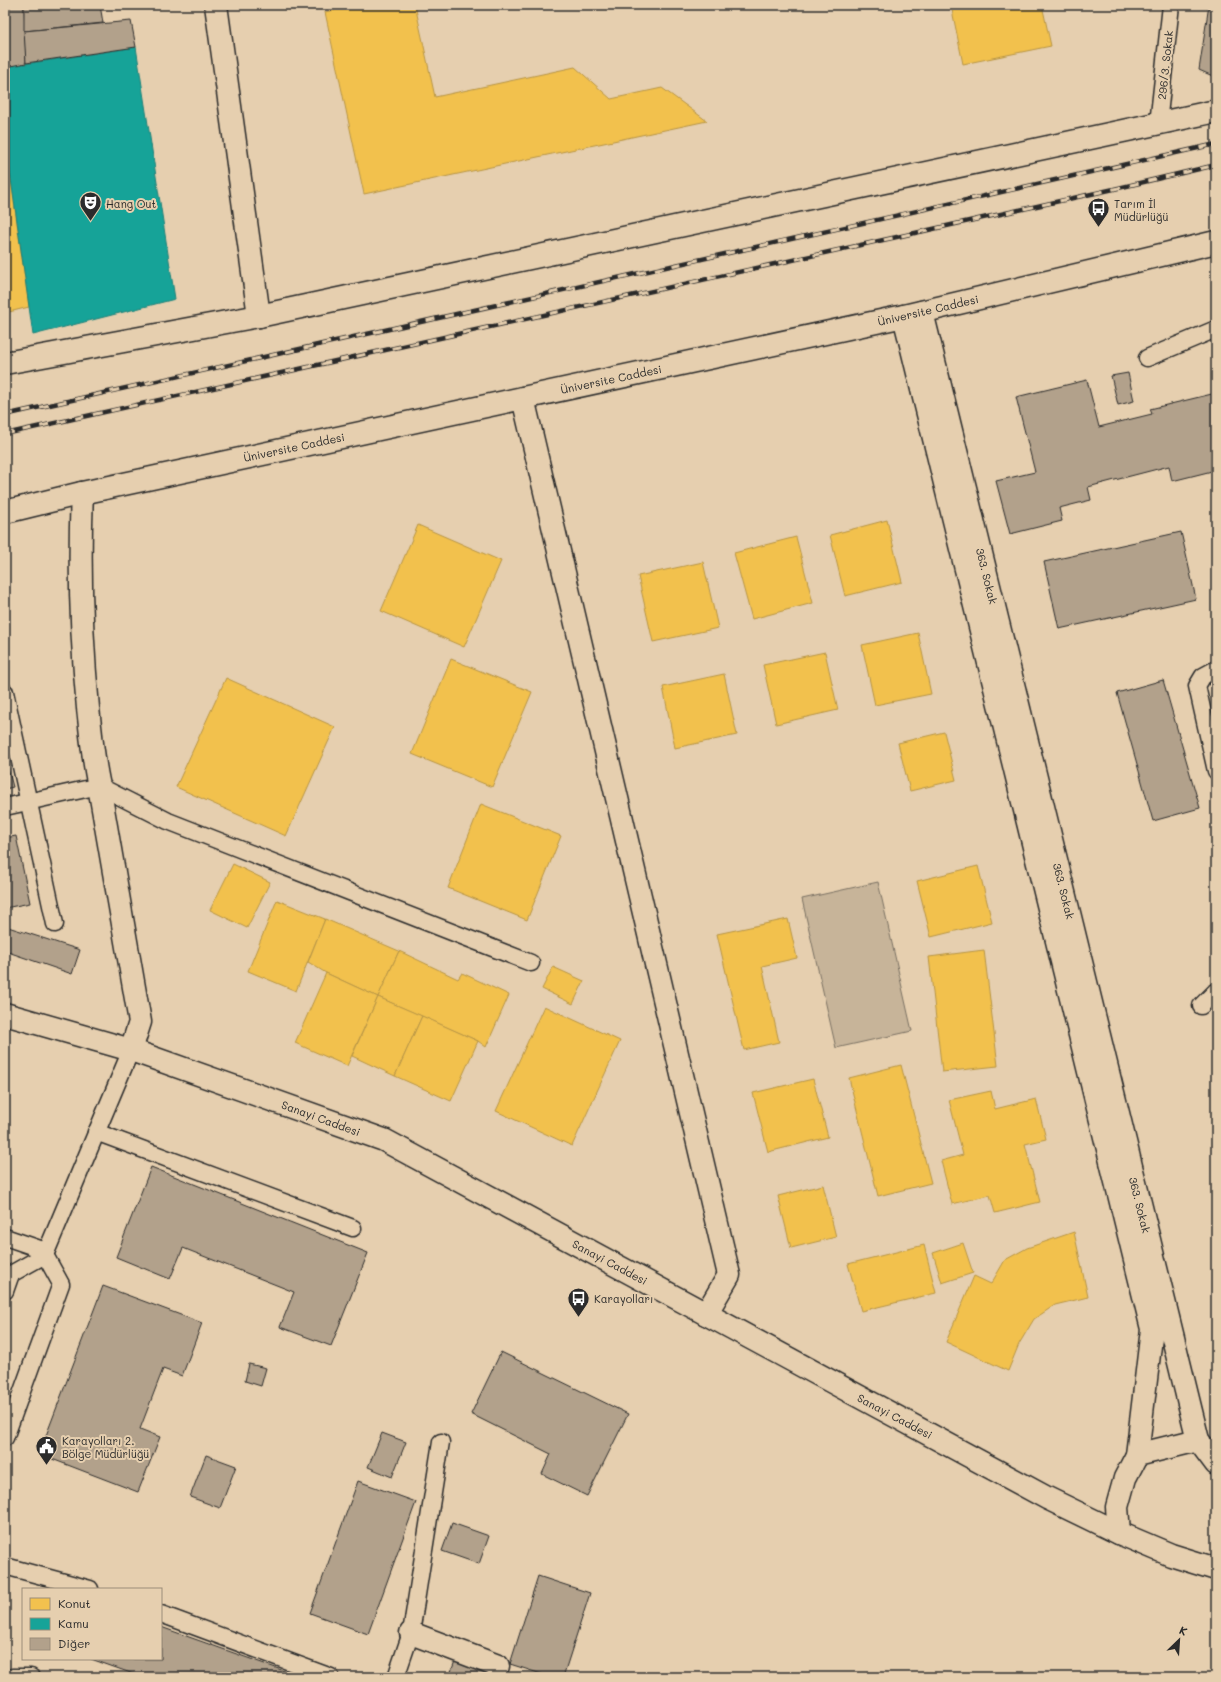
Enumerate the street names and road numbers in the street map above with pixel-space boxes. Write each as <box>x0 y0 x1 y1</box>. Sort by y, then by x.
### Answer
street label: 296/3. Sokak <box>1154 29 1176 100</box>
street label: Üniversite Caddesi <box>876 291 980 329</box>
street label: Üniversite Caddesi <box>559 361 663 397</box>
street label: Üniversite Caddesi <box>242 429 346 465</box>
street label: 363. Sokak <box>973 546 1001 606</box>
street label: 363. Sokak <box>1050 861 1078 921</box>
street label: Sanayi Caddesi <box>280 1097 362 1139</box>
street label: 363. Sokak <box>1126 1175 1154 1235</box>
street label: Sanayi Caddesi <box>570 1236 650 1288</box>
street label: Sanayi Caddesi <box>855 1390 935 1442</box>

